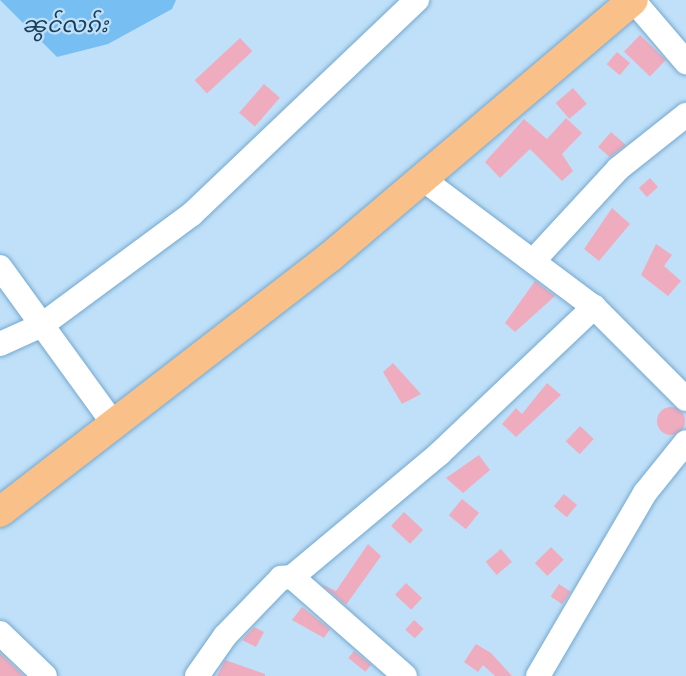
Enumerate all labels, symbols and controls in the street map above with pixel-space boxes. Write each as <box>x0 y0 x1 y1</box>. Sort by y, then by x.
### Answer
water label: ၼွင်လၵ်း <box>22 14 108 40</box>

